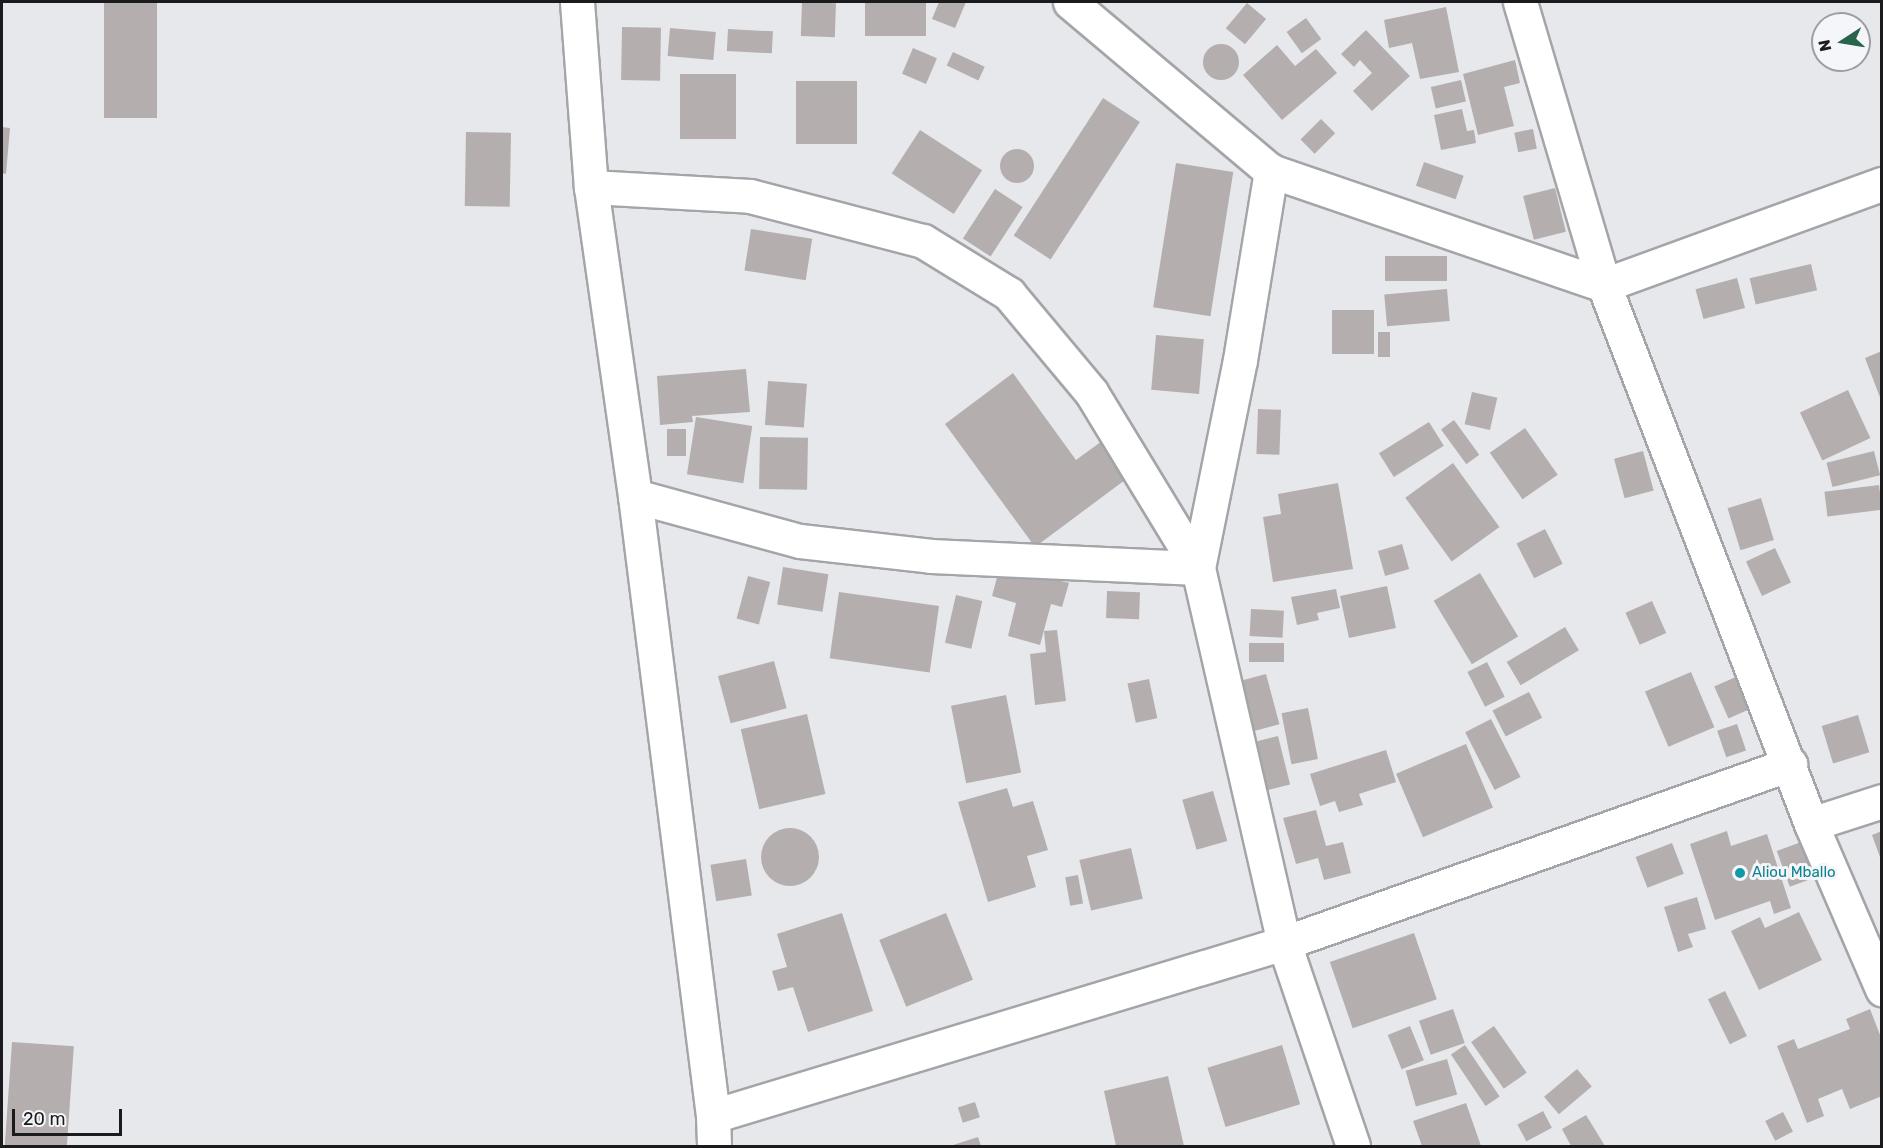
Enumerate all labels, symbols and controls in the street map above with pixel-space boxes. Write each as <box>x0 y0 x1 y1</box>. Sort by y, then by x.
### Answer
north arrow <box>1811 12 1871 72</box>
text: N <box>1814 38 1835 53</box>
place label: Aliou Mballo <box>1752 864 1836 882</box>
marker: Aliou Mballo <box>1733 866 1747 880</box>
scale bar <box>15 1097 124 1135</box>
text: 20 m <box>23 1108 65 1130</box>

